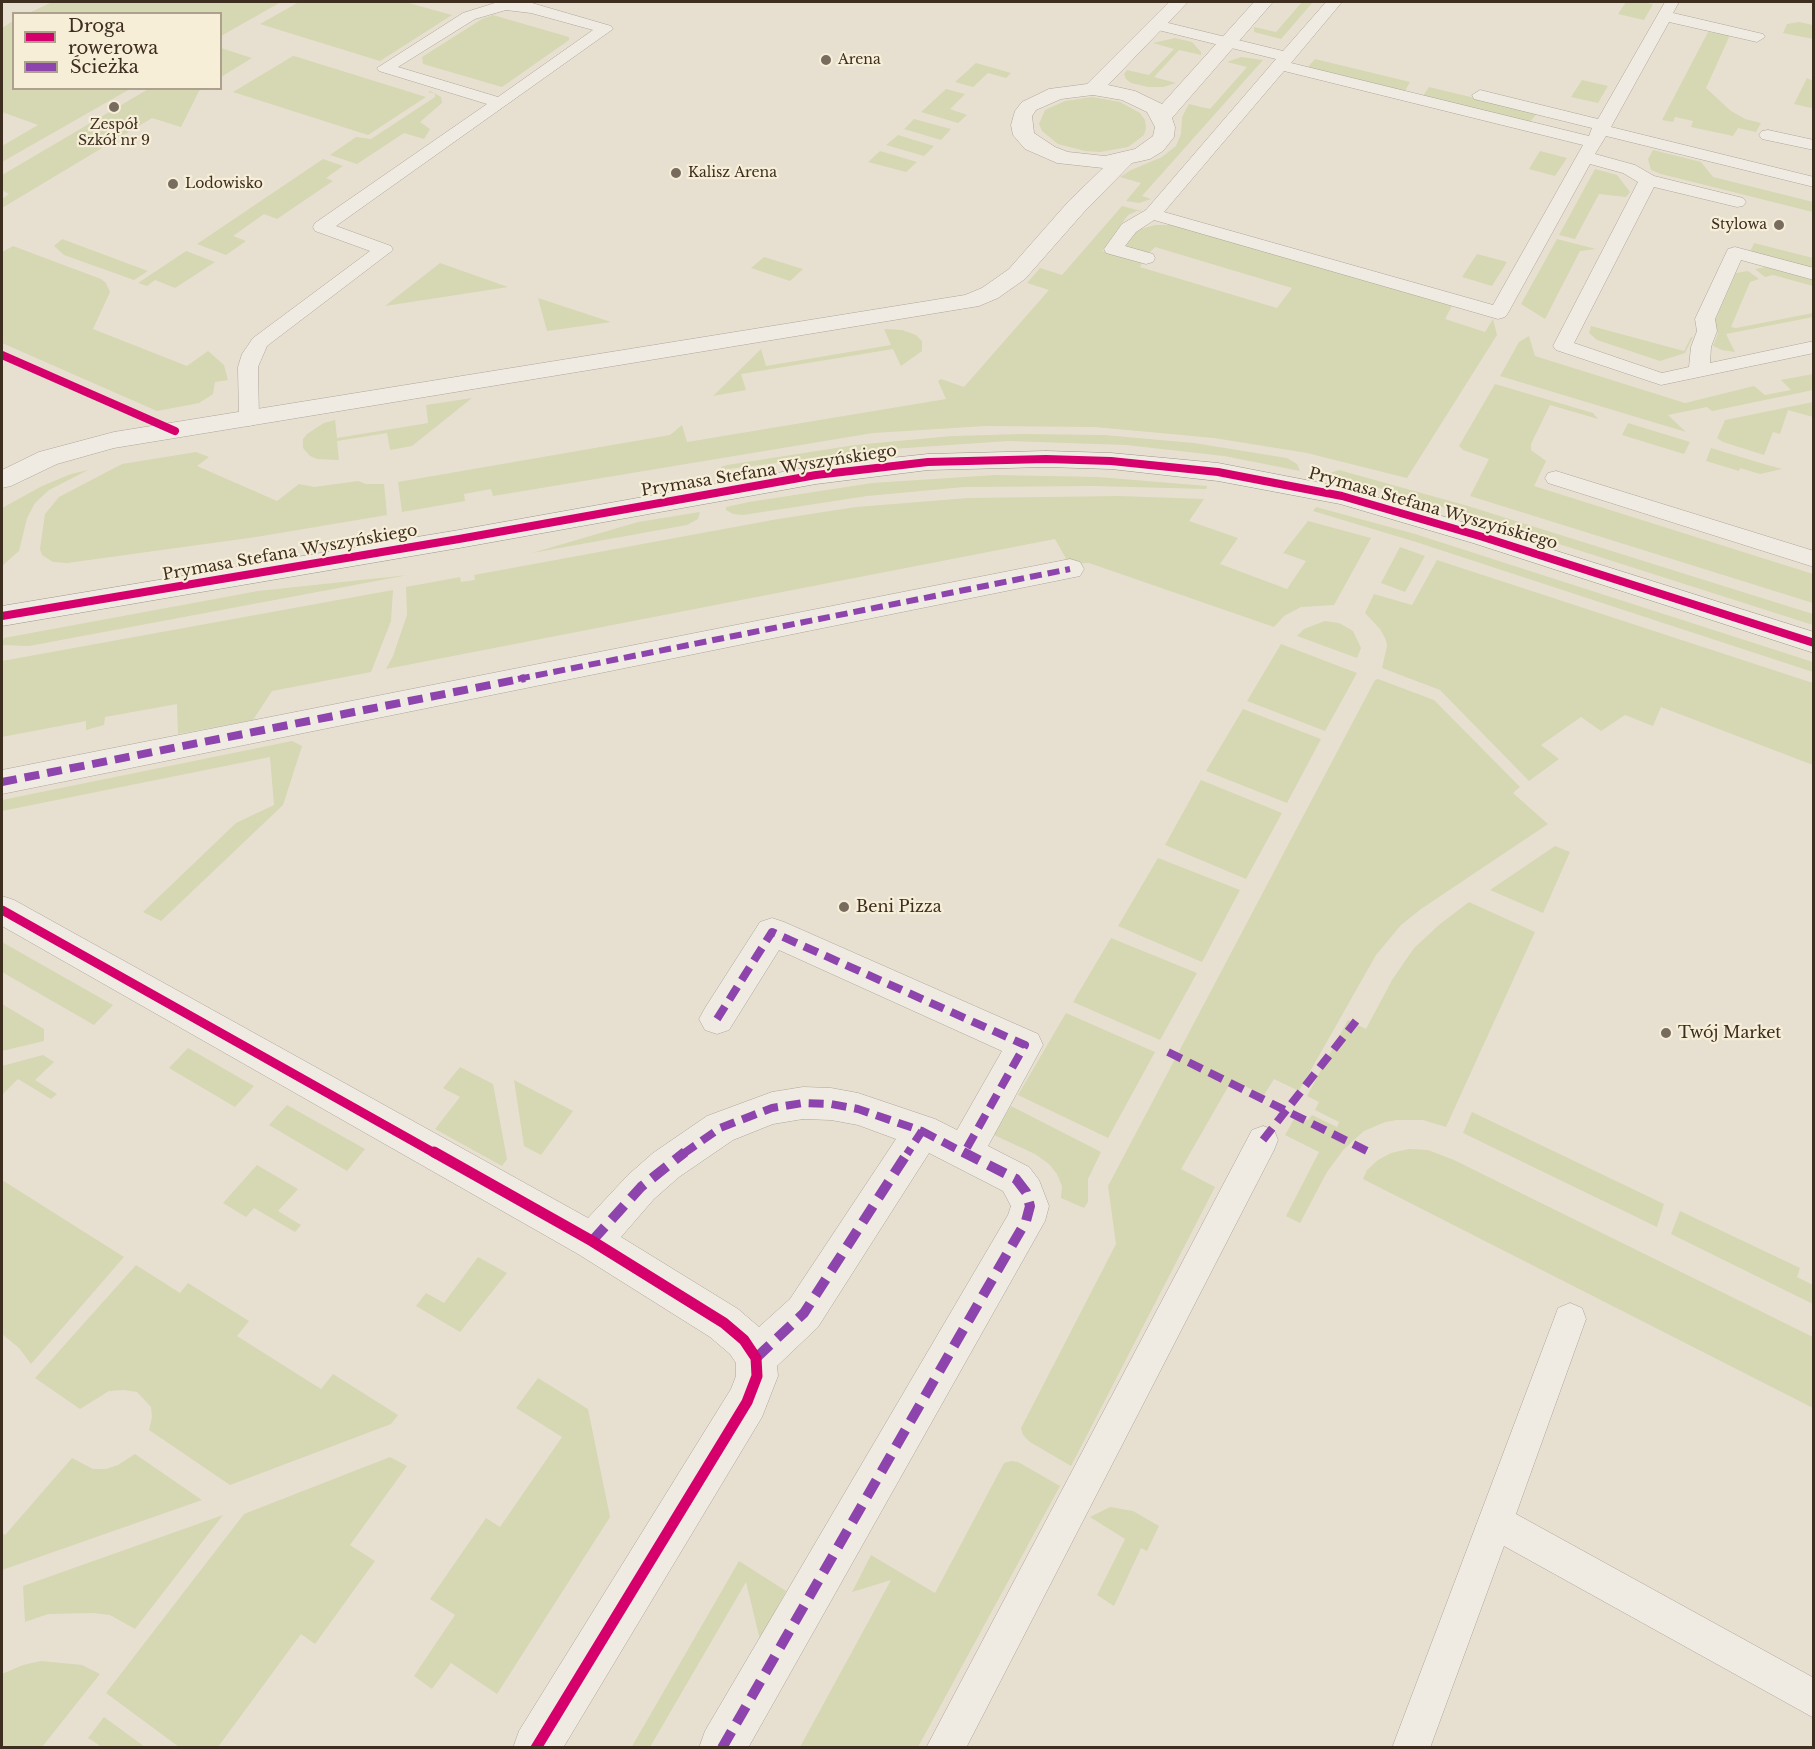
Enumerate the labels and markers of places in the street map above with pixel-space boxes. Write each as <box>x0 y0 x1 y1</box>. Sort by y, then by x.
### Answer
place label: Arena <box>838 52 881 68</box>
marker: Arena <box>819 53 833 67</box>
marker: Zespół Szkół nr 9 <box>107 100 121 114</box>
place label: Zespół Szkół nr 9 <box>78 117 150 150</box>
place label: Kalisz Arena <box>688 165 777 181</box>
marker: Kalisz Arena <box>669 166 683 180</box>
place label: Lodowisko <box>185 176 263 192</box>
marker: Lodowisko <box>166 177 180 191</box>
place label: Stylowa <box>1711 217 1767 233</box>
marker: Stylowa <box>1772 218 1786 232</box>
place label: Beni Pizza <box>856 897 942 917</box>
marker: Beni Pizza <box>837 900 851 914</box>
place label: Twój Market <box>1678 1023 1781 1043</box>
marker: Twój Market <box>1659 1026 1673 1040</box>

